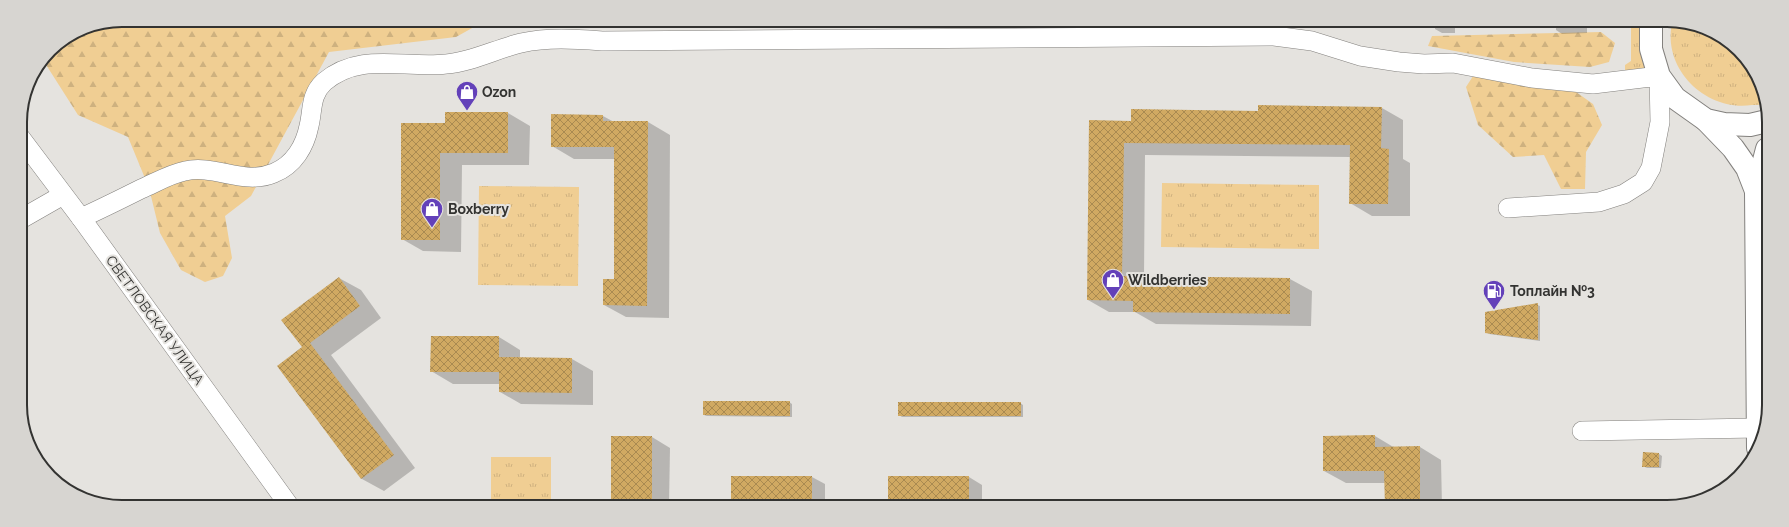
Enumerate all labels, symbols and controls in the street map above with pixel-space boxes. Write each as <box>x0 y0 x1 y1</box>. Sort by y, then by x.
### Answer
shop icon: Ozon <box>454 79 480 112</box>
place label: Ozon <box>482 84 516 100</box>
shop icon: Boxberry <box>419 196 445 229</box>
place label: Boxberry <box>448 201 509 217</box>
street label: СВЕТЛОВСКАЯ УЛИЦА <box>103 252 208 388</box>
shop icon: Wildberries <box>1100 267 1126 300</box>
place label: Wildberries <box>1128 272 1207 288</box>
fuel station icon: Топлайн №3 <box>1481 278 1507 311</box>
place label: Топлайн №3 <box>1510 283 1595 299</box>

